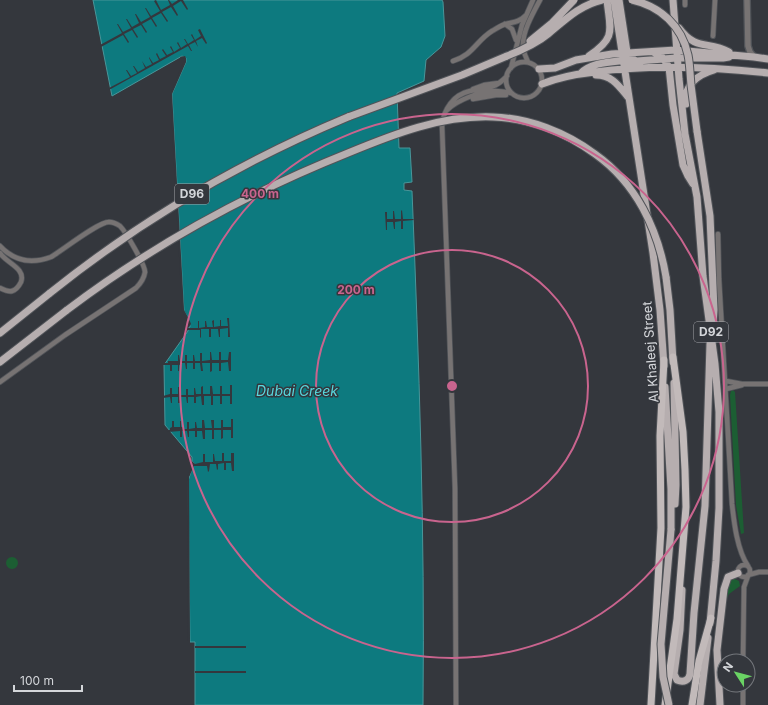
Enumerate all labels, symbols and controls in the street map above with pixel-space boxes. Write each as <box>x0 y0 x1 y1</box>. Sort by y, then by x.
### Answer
road number: D96 <box>175 184 209 204</box>
text: 400 m <box>241 186 279 201</box>
text: 200 m <box>337 282 375 297</box>
street label: Al Khaleej Street <box>638 301 662 403</box>
road number: D92 <box>694 322 728 342</box>
centre of rings <box>445 379 459 393</box>
water label: Dubai Creek <box>256 382 338 399</box>
north arrow <box>716 653 756 693</box>
text: N <box>720 660 736 675</box>
scale bar <box>14 667 82 693</box>
text: 100 m <box>20 673 54 688</box>

